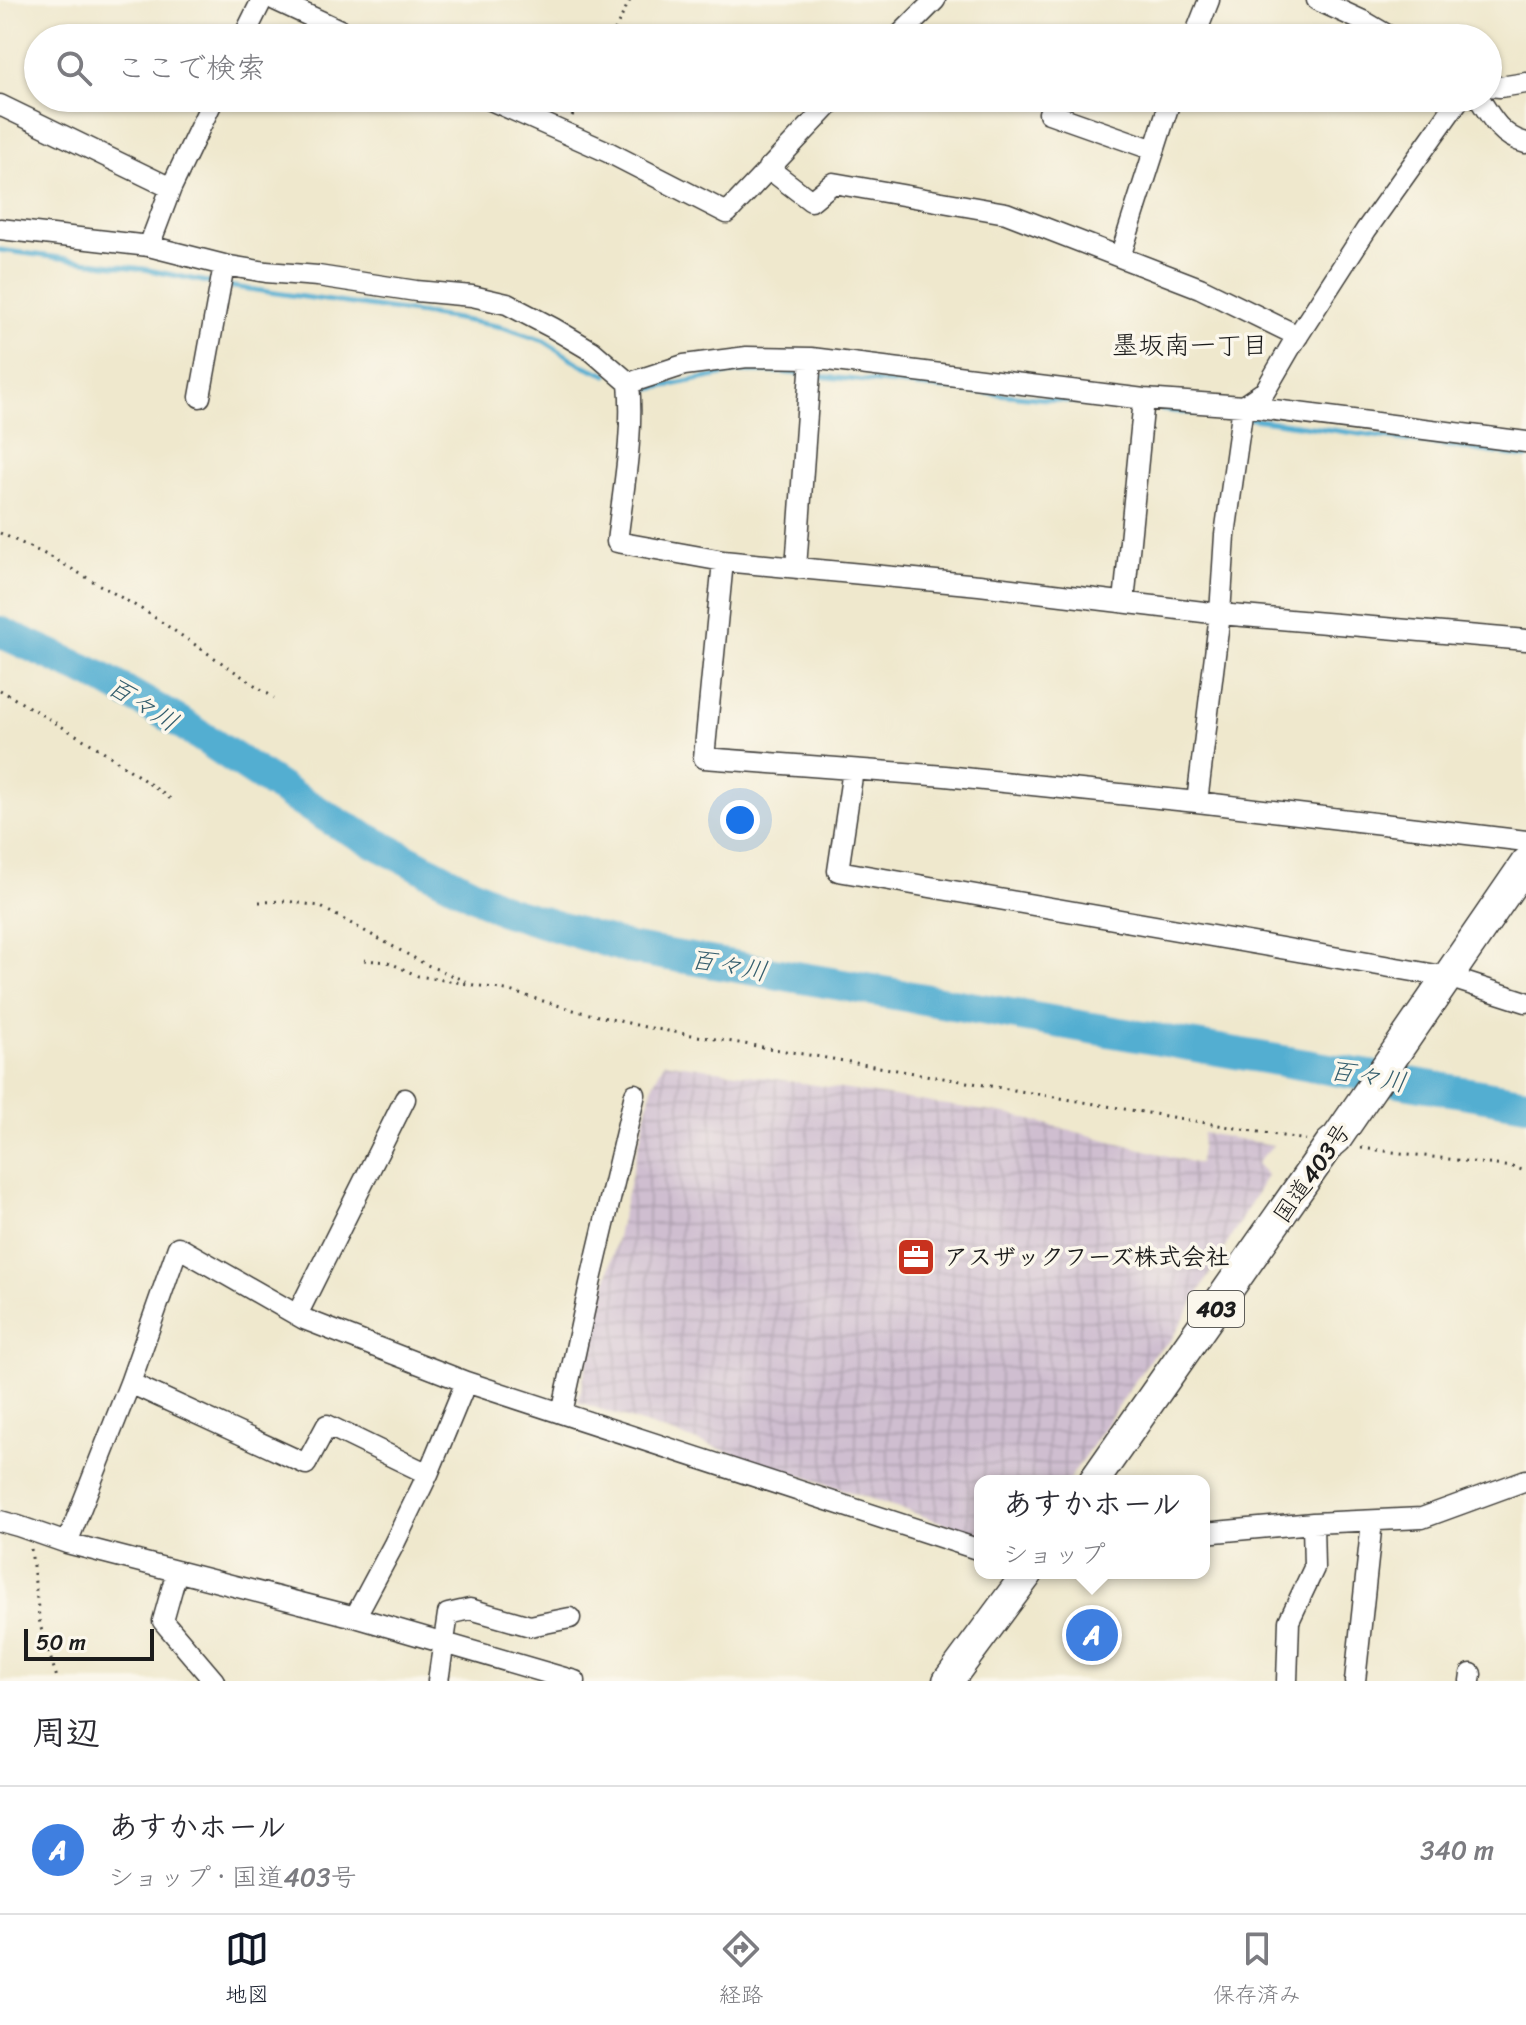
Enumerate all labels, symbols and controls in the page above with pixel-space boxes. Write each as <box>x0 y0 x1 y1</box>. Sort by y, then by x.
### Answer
search box <box>24 24 1502 112</box>
text: ここで検索 <box>116 41 266 95</box>
icon: search <box>52 46 96 90</box>
district label: 墨坂南一丁目 <box>1112 322 1268 368</box>
water label: 百々川 <box>98 664 188 744</box>
your location <box>720 800 760 840</box>
water label: 百々川 <box>687 936 771 994</box>
water label: 百々川 <box>1326 1047 1410 1105</box>
street label: 国道403号 <box>1262 1114 1362 1232</box>
office icon: アスザックフーズ株式会社 <box>895 1236 937 1278</box>
place label: アスザックフーズ株式会社 <box>944 1236 1230 1278</box>
road number: 403 <box>1188 1291 1244 1327</box>
popup <box>974 1475 1210 1579</box>
text: あすかホール <box>1003 1477 1181 1531</box>
text: ショップ <box>1003 1531 1106 1577</box>
pin: A <box>1066 1605 1118 1665</box>
text: 50 m <box>36 1623 86 1662</box>
scale bar <box>24 1625 154 1661</box>
text: 周辺 <box>32 1703 100 1763</box>
text: あすかホール <box>108 1800 287 1854</box>
text: A <box>49 1827 67 1873</box>
text: 340 m <box>1420 1827 1494 1873</box>
text: ショップ · 国道403号 <box>108 1854 356 1900</box>
tab: 地図 <box>225 1927 269 2014</box>
tab: 経路 <box>719 1927 763 2014</box>
tab: 保存済み <box>1213 1927 1301 2014</box>

